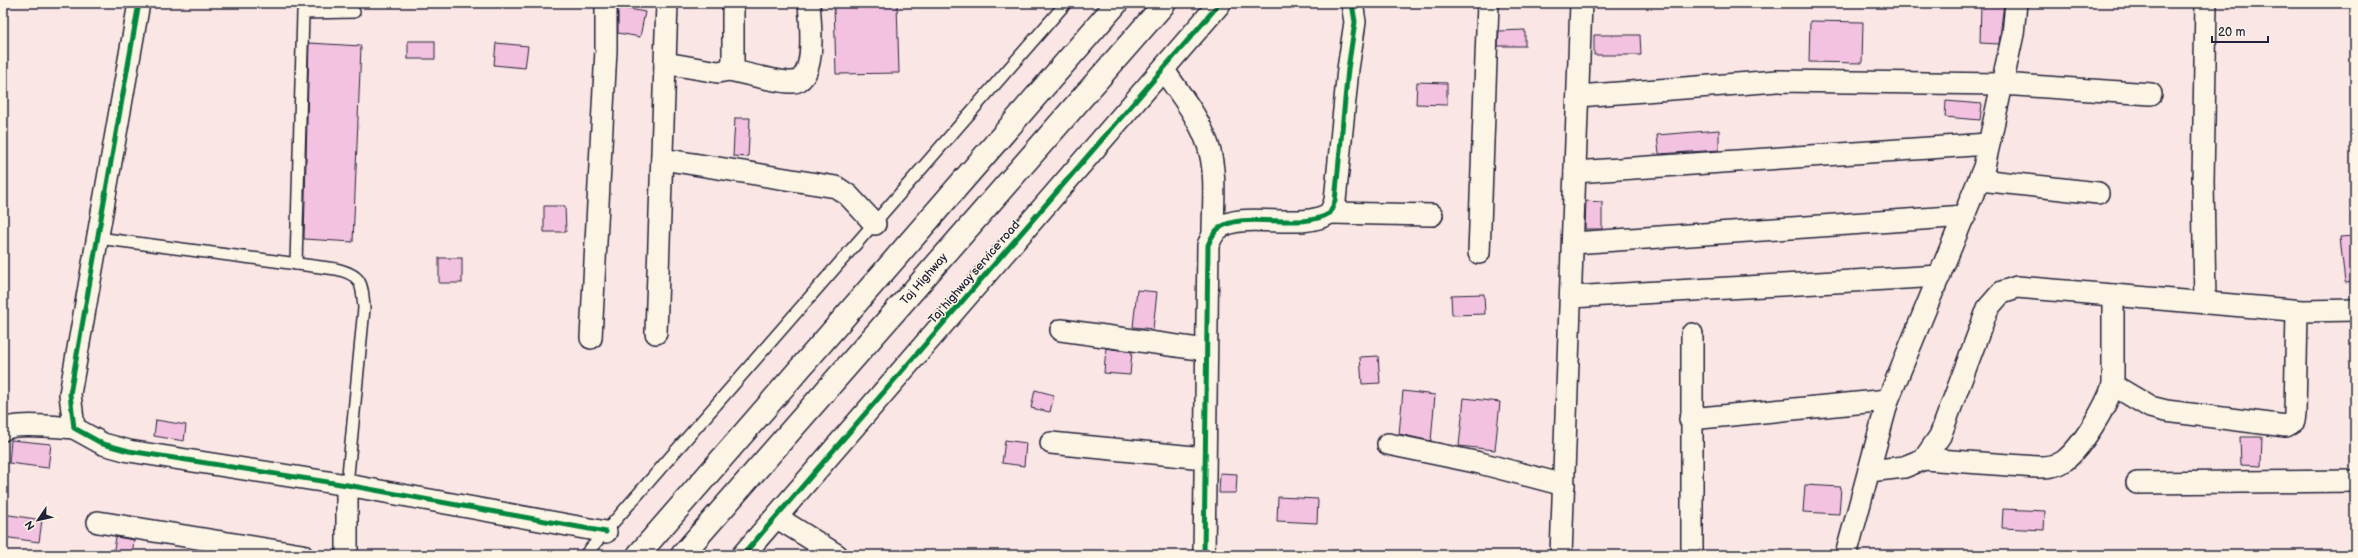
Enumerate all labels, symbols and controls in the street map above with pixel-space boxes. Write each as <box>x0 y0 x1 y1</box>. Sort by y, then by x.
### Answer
scale bar <box>2212 18 2268 44</box>
text: 20 m <box>2218 25 2245 40</box>
street label: Taj highway service road <box>926 218 1023 327</box>
street label: Taj Highway <box>897 250 951 308</box>
north arrow <box>18 500 58 540</box>
text: N <box>22 518 38 532</box>

